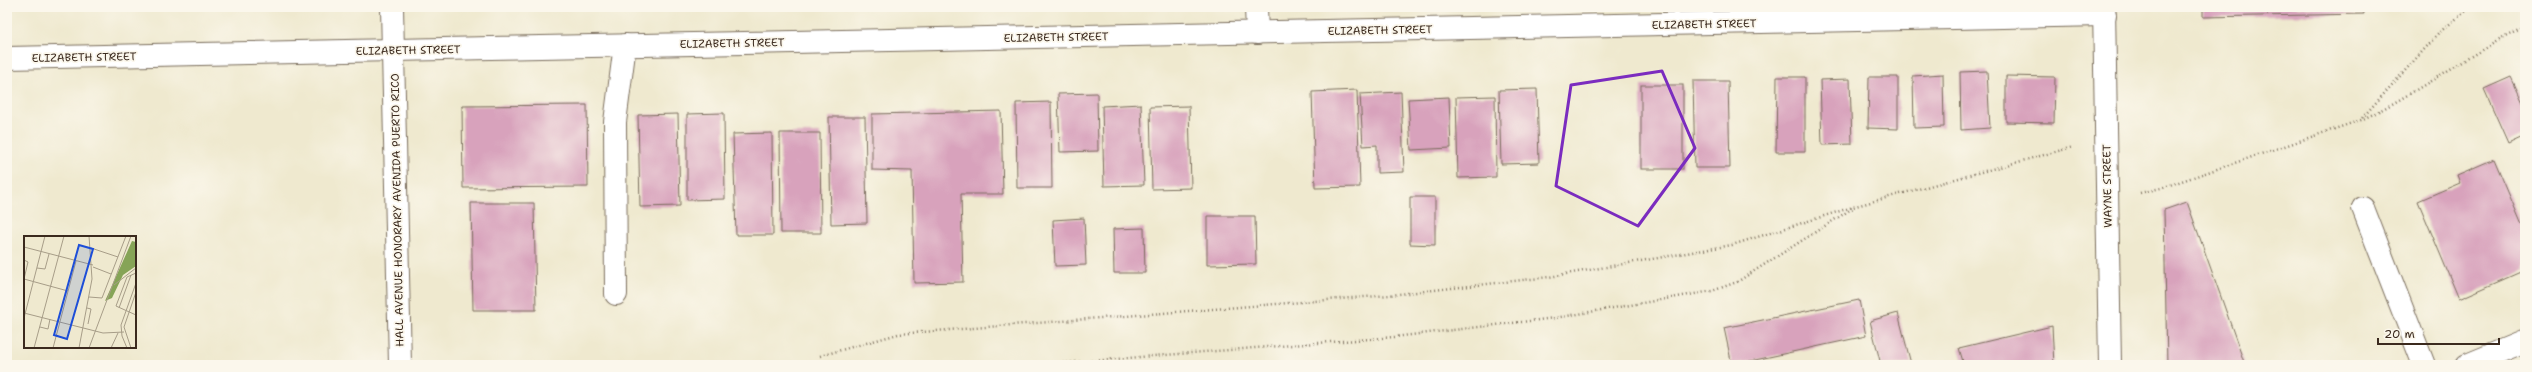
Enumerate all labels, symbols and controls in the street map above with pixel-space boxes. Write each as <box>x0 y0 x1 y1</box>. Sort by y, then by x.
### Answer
street label: ELIZABETH STREET <box>1651 16 1757 33</box>
street label: ELIZABETH STREET <box>1327 22 1433 39</box>
street label: ELIZABETH STREET <box>1003 29 1109 46</box>
street label: ELIZABETH STREET <box>679 35 785 52</box>
street label: ELIZABETH STREET <box>355 42 461 59</box>
street label: ELIZABETH STREET <box>31 49 137 66</box>
street label: HALL AVENUE HONORARY AVENIDA PUERTO RICO <box>388 73 407 347</box>
street label: WAYNE STREET <box>2099 144 2116 228</box>
inset map <box>24 236 136 348</box>
scale bar <box>2378 320 2499 346</box>
text: 20 m <box>2384 326 2415 342</box>

